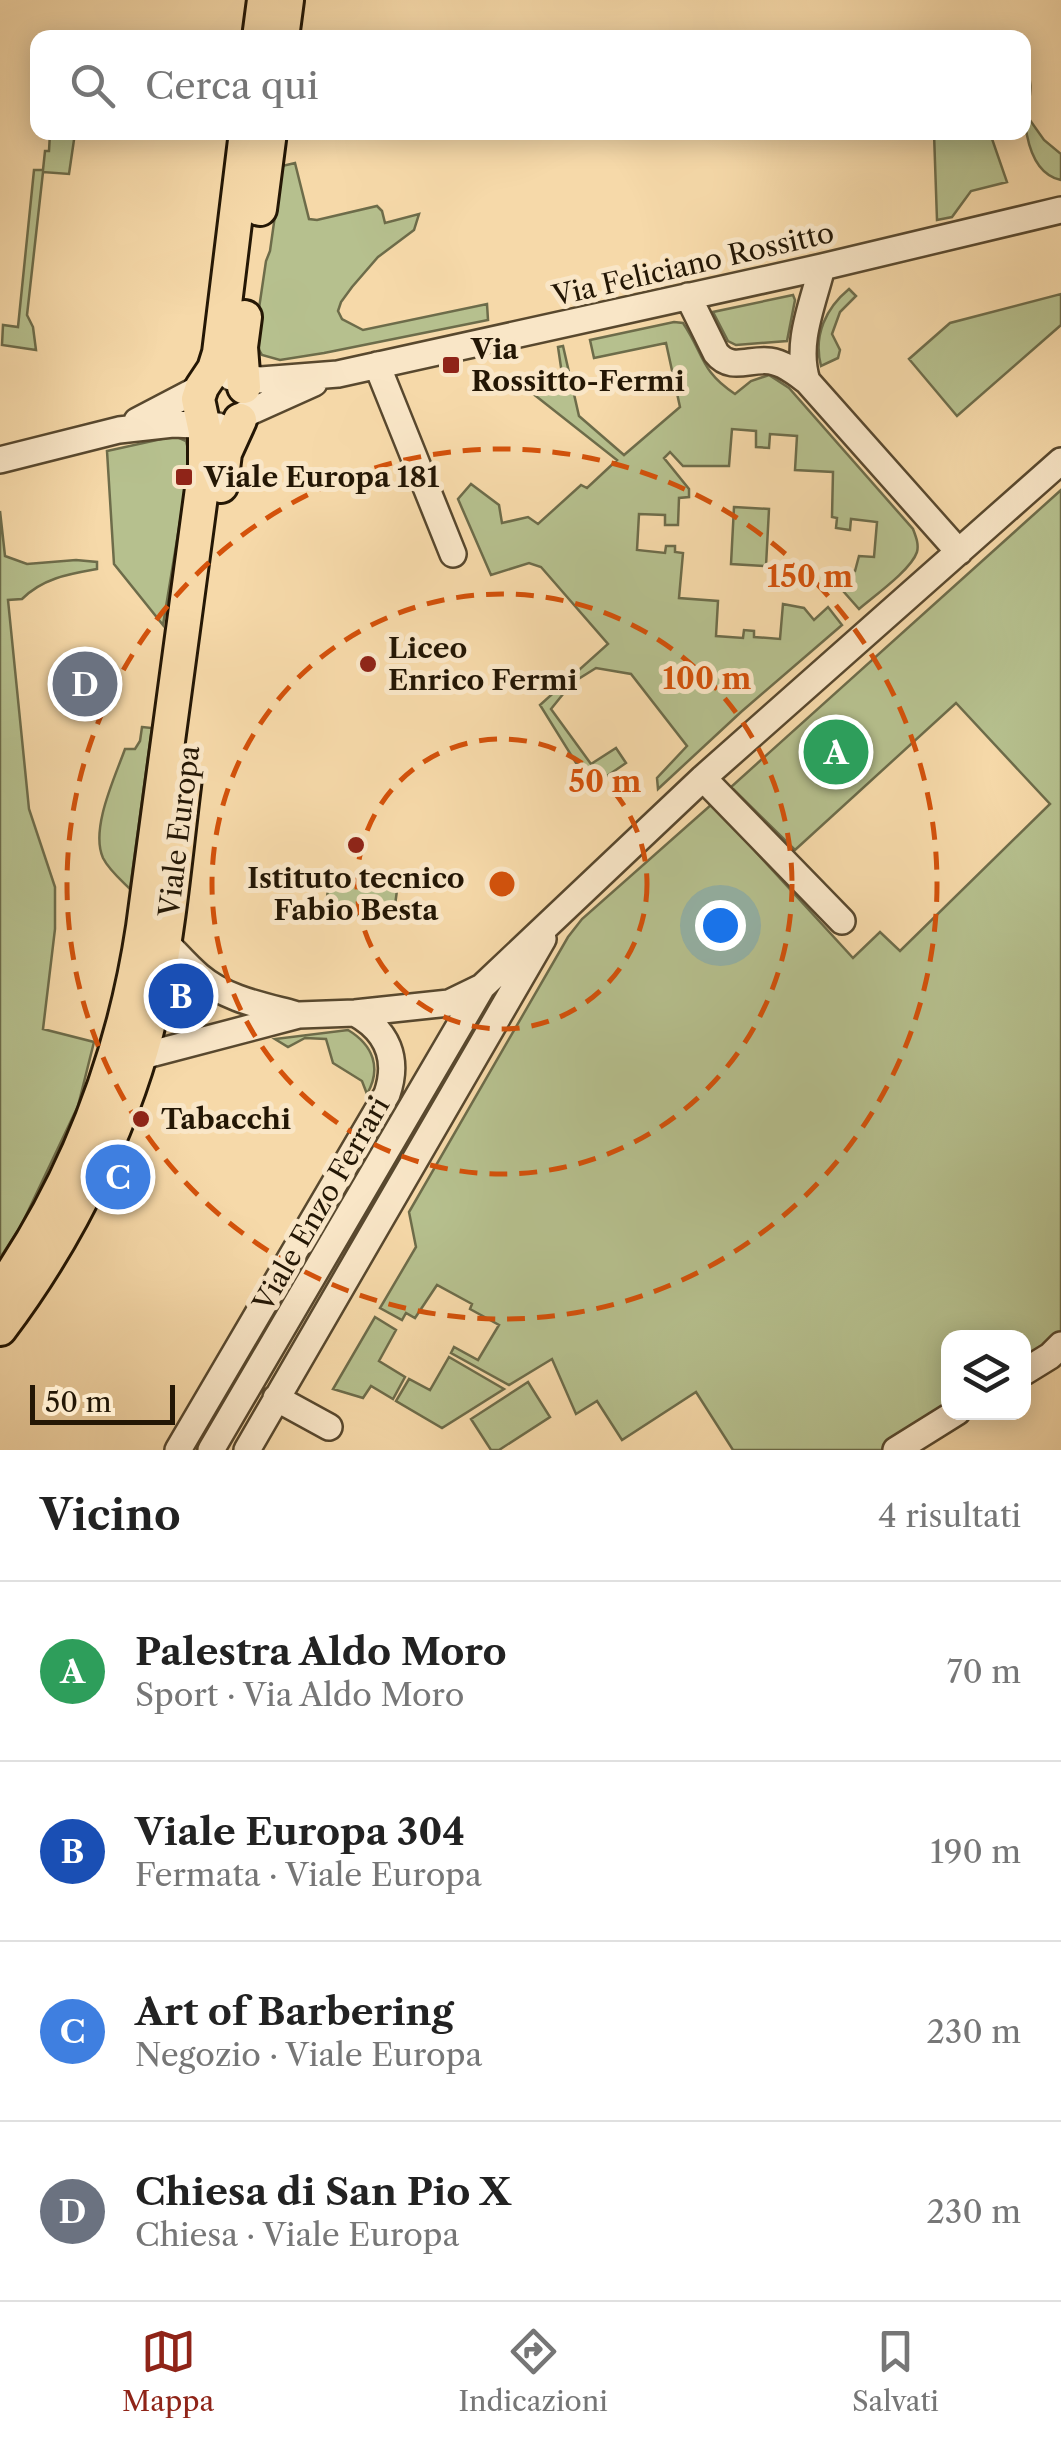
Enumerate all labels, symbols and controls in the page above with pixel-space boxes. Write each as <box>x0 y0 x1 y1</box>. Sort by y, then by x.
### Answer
search box <box>30 30 1031 140</box>
icon: search <box>65 58 120 113</box>
text: Cerca qui <box>145 62 319 109</box>
street label: Via Feliciano Rossitto <box>548 215 837 313</box>
place label: Via Rossitto-Fermi <box>470 332 685 398</box>
marker: Via Rossitto-Fermi <box>440 354 462 376</box>
place label: Viale Europa 181 <box>203 460 440 494</box>
marker: Viale Europa 181 <box>173 466 195 488</box>
text: 150 m <box>767 558 853 595</box>
place label: Liceo Enrico Fermi <box>388 631 578 697</box>
pin: D <box>52 646 118 722</box>
marker: Liceo Enrico Fermi <box>357 653 379 675</box>
text: 100 m <box>663 660 752 697</box>
pin: A <box>804 714 868 790</box>
street label: Viale Europa <box>152 743 206 919</box>
text: 50 m <box>568 763 642 800</box>
marker: Istituto tecnico Fabio Besta <box>345 834 367 856</box>
place label: Istituto tecnico Fabio Besta <box>247 861 465 927</box>
centre of rings <box>484 866 520 902</box>
your location <box>695 900 746 951</box>
pin: B <box>148 958 214 1034</box>
street label: Viale Enzo Ferrari <box>245 1091 396 1318</box>
place label: Tabacchi <box>161 1102 291 1136</box>
marker: Tabacchi <box>130 1108 152 1130</box>
pin: C <box>86 1140 150 1214</box>
map controls <box>941 1330 1031 1420</box>
button: layers <box>941 1330 1031 1420</box>
scale bar <box>30 1380 175 1424</box>
text: 50 m <box>45 1385 112 1419</box>
text: Vicino <box>40 1489 181 1541</box>
text: 4 risultati <box>878 1496 1021 1535</box>
text: Palestra Aldo Moro <box>135 1628 507 1675</box>
text: A <box>60 1652 85 1691</box>
text: 70 m <box>947 1652 1021 1691</box>
text: Sport · Via Aldo Moro <box>135 1675 464 1714</box>
text: Viale Europa 304 <box>135 1808 465 1855</box>
text: B <box>61 1832 84 1871</box>
text: 190 m <box>930 1832 1021 1871</box>
text: Fermata · Viale Europa <box>135 1855 482 1894</box>
text: Art of Barbering <box>135 1988 454 2035</box>
text: C <box>60 2012 85 2051</box>
text: 230 m <box>926 2012 1021 2051</box>
text: Negozio · Viale Europa <box>135 2035 482 2074</box>
text: Chiesa di San Pio X <box>135 2168 511 2215</box>
text: D <box>59 2192 86 2231</box>
text: 230 m <box>926 2192 1021 2231</box>
text: Chiesa · Viale Europa <box>135 2215 459 2254</box>
tab: Mappa <box>122 2324 214 2418</box>
tab: Indicazioni <box>458 2324 608 2418</box>
tab: Salvati <box>852 2324 939 2418</box>

